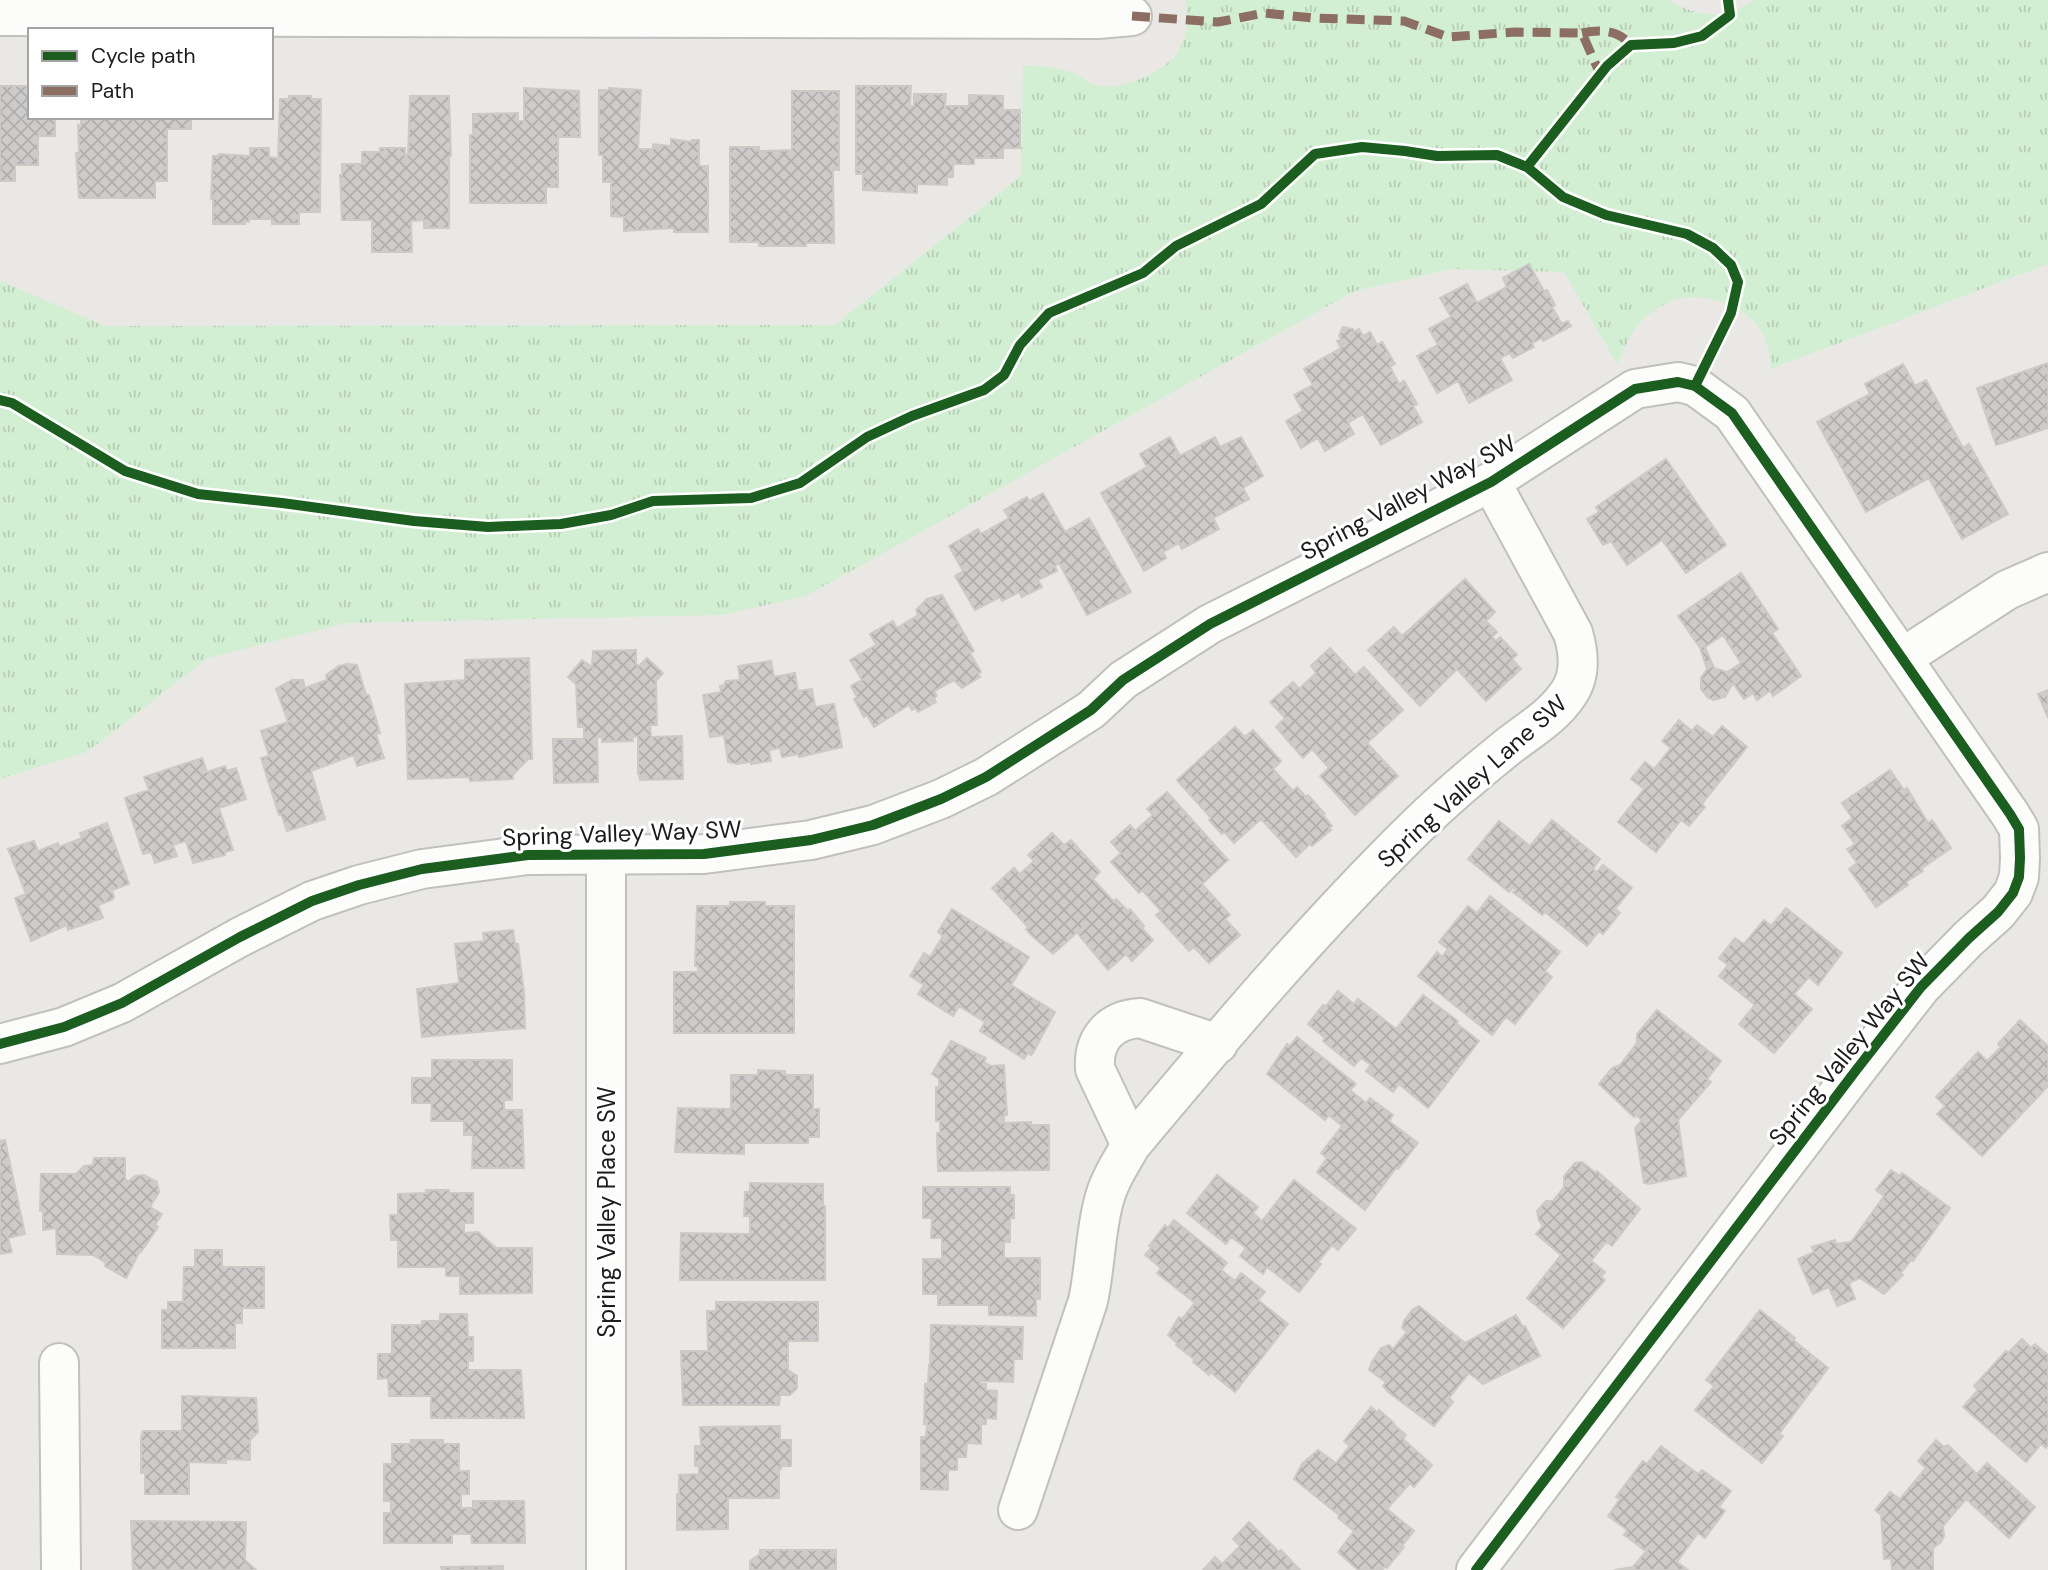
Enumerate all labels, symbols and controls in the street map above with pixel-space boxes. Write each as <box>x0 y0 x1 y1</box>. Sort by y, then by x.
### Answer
legend <box>28 28 273 119</box>
text: Cycle path <box>91 42 196 70</box>
text: Path <box>91 77 134 105</box>
street label: Spring Valley Way SW <box>1295 427 1521 567</box>
street label: Spring Valley Lane SW <box>1371 688 1573 874</box>
street label: Spring Valley Way SW <box>502 813 742 853</box>
street label: Spring Valley Way SW <box>1762 946 1936 1152</box>
street label: Spring Valley Place SW <box>591 1086 622 1338</box>

